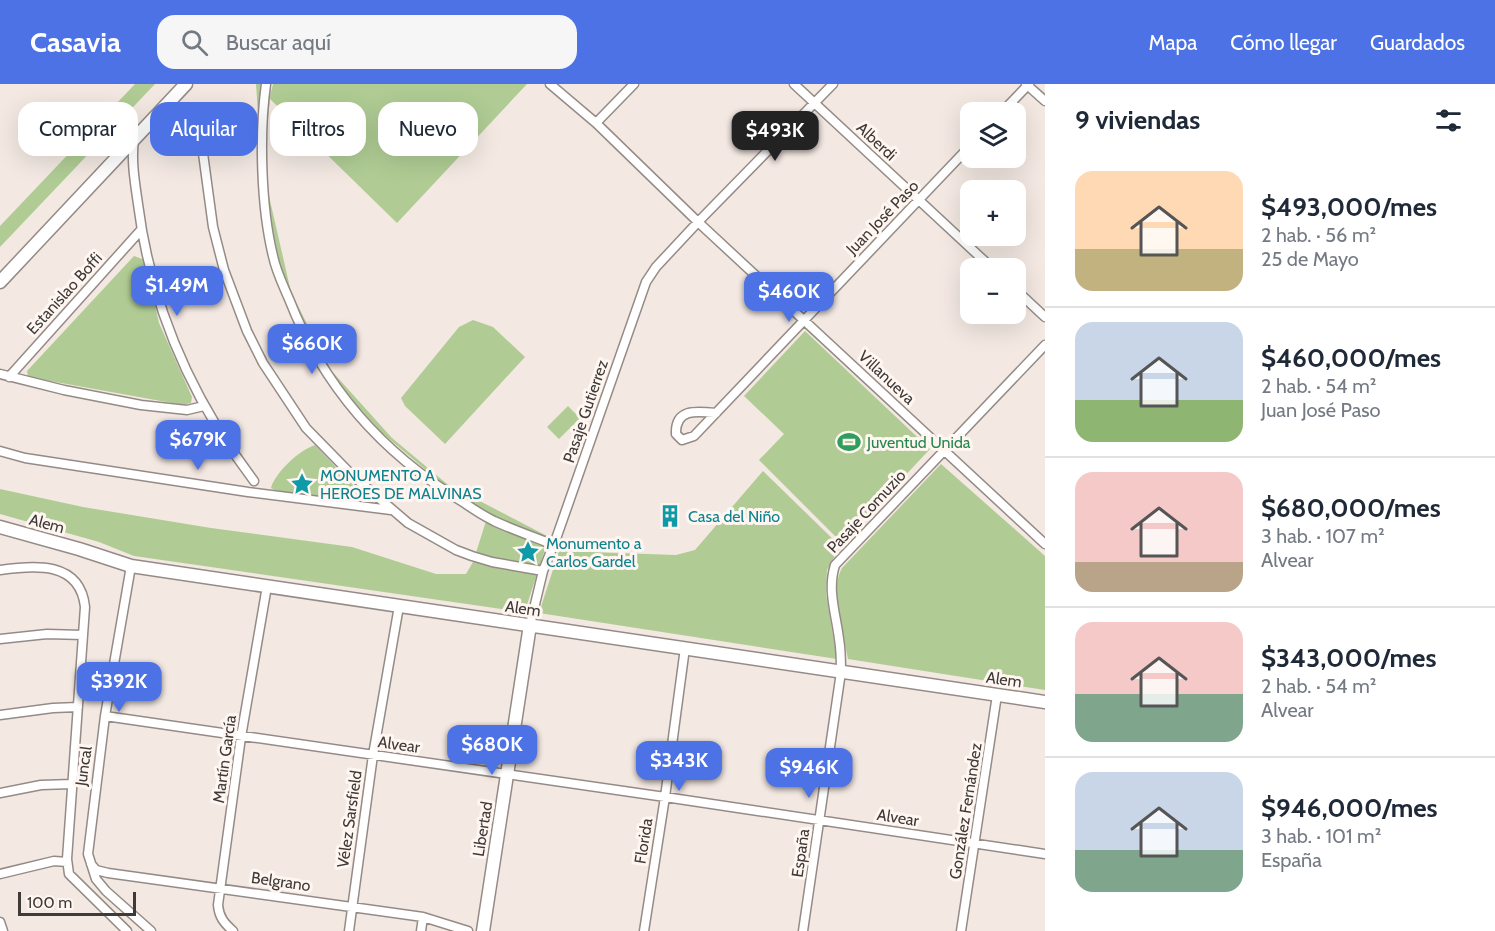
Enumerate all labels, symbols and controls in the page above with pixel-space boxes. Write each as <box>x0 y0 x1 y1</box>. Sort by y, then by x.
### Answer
search box <box>157 15 577 69</box>
text: Casavia <box>30 25 121 59</box>
icon: search <box>178 26 211 59</box>
text: Buscar aquí <box>226 29 331 56</box>
text: Mapa <box>1149 30 1197 55</box>
text: Cómo llegar <box>1230 30 1337 55</box>
text: Guardados <box>1370 30 1465 55</box>
chip: Comprar <box>18 102 138 156</box>
chip: Alquilar <box>150 102 258 156</box>
chip: Filtros <box>270 102 366 156</box>
chip: Nuevo <box>378 102 478 156</box>
map controls <box>960 102 1026 324</box>
button: layers <box>960 102 1026 168</box>
text: 9 viviendas <box>1075 104 1200 136</box>
icon: filters <box>1432 104 1465 137</box>
pin: $493K <box>733 111 817 162</box>
text: $493K <box>746 118 804 142</box>
street label: Alberdi <box>853 118 901 165</box>
street label: Juan José Paso <box>842 176 923 259</box>
button: + <box>960 180 1026 246</box>
text: $493,000/mes <box>1261 191 1437 223</box>
icon: home <box>1123 195 1195 267</box>
text: 2 hab. · 56 m² <box>1261 223 1376 247</box>
text: 25 de Mayo <box>1261 247 1359 271</box>
street label: Estanislao Boffi <box>23 248 106 338</box>
button: − <box>960 258 1026 324</box>
pin: $1.49M <box>128 266 226 317</box>
pin: $460K <box>747 272 831 323</box>
text: $1.49M <box>145 273 209 297</box>
text: $460K <box>758 279 820 303</box>
pin: $660K <box>270 324 354 375</box>
text: $660K <box>282 331 342 355</box>
text: $460,000/mes <box>1261 342 1441 374</box>
icon: home <box>1123 346 1195 418</box>
street label: Villanueva <box>855 347 919 408</box>
street label: Pasaje Gutierrez <box>559 357 612 465</box>
text: 2 hab. · 54 m² <box>1261 374 1376 398</box>
text: Juan José Paso <box>1261 398 1381 422</box>
pin: $679K <box>156 420 240 471</box>
text: $679K <box>170 427 226 451</box>
sports icon: Juventud Unida <box>836 429 862 455</box>
place label: Juventud Unida <box>866 433 971 452</box>
place label: MONUMENTO A HEROES DE MALVINAS <box>320 466 482 503</box>
street label: Pasaje Comuzio <box>823 466 910 557</box>
place icon: MONUMENTO A HEROES DE MALVINAS <box>289 471 315 497</box>
text: $680,000/mes <box>1261 492 1441 524</box>
icon: home <box>1123 496 1195 568</box>
building icon: Casa del Niño <box>657 503 683 529</box>
place label: Casa del Niño <box>688 507 780 526</box>
street label: Alem <box>27 510 67 537</box>
text: 3 hab. · 107 m² <box>1261 524 1385 548</box>
place label: Monumento a Carlos Gardel <box>546 534 642 571</box>
place icon: Monumento a Carlos Gardel <box>515 539 541 565</box>
text: Alvear <box>1261 548 1314 572</box>
street label: Alem <box>504 597 542 620</box>
text: $343,000/mes <box>1261 642 1436 674</box>
icon: home <box>1123 646 1195 718</box>
pin: $392K <box>77 662 161 713</box>
street label: Alem <box>985 668 1023 691</box>
text: $392K <box>91 669 147 693</box>
text: 2 hab. · 54 m² <box>1261 674 1376 698</box>
text: Alvear <box>1261 698 1314 722</box>
street label: Martín García <box>209 714 240 804</box>
pin: $680K <box>450 725 534 776</box>
street label: Alvear <box>377 732 422 757</box>
text: $680K <box>461 732 523 756</box>
pin: $343K <box>637 741 721 792</box>
street label: González Fernández <box>945 741 986 881</box>
street label: Juncal <box>71 745 96 788</box>
text: $343K <box>650 748 708 772</box>
pin: $946K <box>767 748 851 799</box>
text: $946K <box>779 755 839 779</box>
street label: Vélez Sarsfield <box>333 769 366 869</box>
text: $946,000/mes <box>1261 792 1438 824</box>
icon: home <box>1123 796 1195 868</box>
street label: Libertad <box>469 800 496 858</box>
street label: Alvear <box>876 805 921 830</box>
street label: Florida <box>631 817 657 865</box>
text: 3 hab. · 101 m² <box>1261 824 1381 848</box>
street label: España <box>788 827 813 878</box>
text: España <box>1261 848 1322 872</box>
street label: Belgrano <box>250 868 312 895</box>
scale bar <box>18 889 136 916</box>
text: 100 m <box>27 893 72 912</box>

